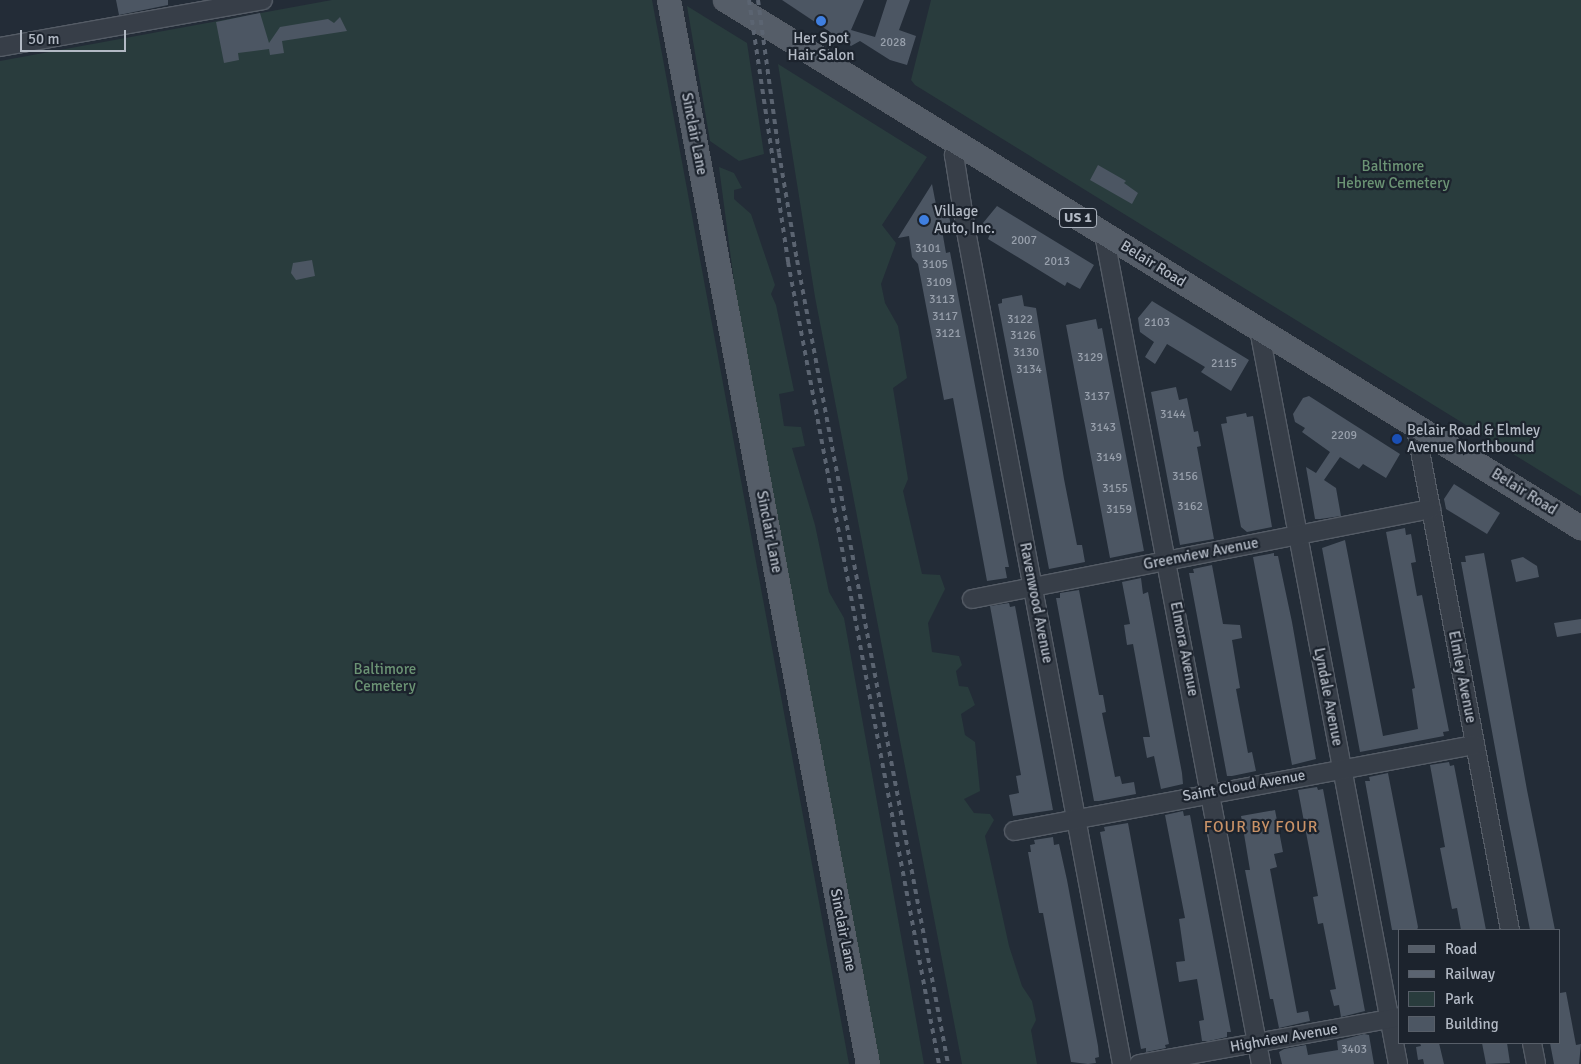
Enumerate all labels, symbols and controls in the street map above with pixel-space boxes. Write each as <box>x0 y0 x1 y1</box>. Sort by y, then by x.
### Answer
marker: Her Spot Hair Salon <box>815 15 827 27</box>
scale bar <box>22 20 129 52</box>
place label: Her Spot Hair Salon <box>788 29 854 64</box>
text: 50 m <box>28 30 59 48</box>
house number: 2028 <box>880 36 906 50</box>
street label: Sinclair Lane <box>677 91 711 177</box>
park label: Baltimore Hebrew Cemetery <box>1336 157 1450 192</box>
place label: Village Auto, Inc. <box>934 202 995 237</box>
road number: US 1 <box>1058 207 1098 230</box>
marker: Village Auto, Inc. <box>918 214 930 226</box>
house number: 2007 <box>1011 234 1037 248</box>
street label: Belair Road <box>1117 237 1189 291</box>
house number: 3101 <box>915 242 941 256</box>
house number: 2013 <box>1044 255 1070 269</box>
house number: 3105 <box>922 258 948 272</box>
house number: 3109 <box>926 276 952 290</box>
house number: 3113 <box>929 293 955 307</box>
house number: 3117 <box>932 310 958 324</box>
house number: 3122 <box>1007 313 1033 327</box>
house number: 2103 <box>1144 316 1170 330</box>
house number: 3121 <box>935 327 961 341</box>
house number: 3126 <box>1010 329 1036 343</box>
house number: 3130 <box>1013 346 1039 360</box>
house number: 3129 <box>1077 351 1103 365</box>
house number: 2115 <box>1211 357 1237 371</box>
house number: 3134 <box>1016 363 1042 377</box>
house number: 3137 <box>1084 390 1110 404</box>
house number: 3144 <box>1160 408 1186 422</box>
house number: 3143 <box>1090 421 1116 435</box>
place label: Belair Road & Elmley Avenue Northbound <box>1407 421 1540 456</box>
house number: 2209 <box>1331 429 1357 443</box>
marker: Belair Road & Elmley Avenue Northbound <box>1391 433 1403 445</box>
house number: 3149 <box>1096 451 1122 465</box>
street label: Belair Road <box>1488 465 1560 519</box>
house number: 3156 <box>1172 470 1198 484</box>
house number: 3155 <box>1102 482 1128 496</box>
street label: Sinclair Lane <box>752 489 786 575</box>
house number: 3162 <box>1177 500 1203 514</box>
house number: 3159 <box>1106 503 1132 517</box>
street label: Greenview Avenue <box>1142 534 1260 574</box>
street label: Ravenwood Avenue <box>1015 541 1057 665</box>
street label: Elmora Avenue <box>1166 600 1202 698</box>
street label: Elmley Avenue <box>1444 629 1480 725</box>
street label: Lyndale Avenue <box>1310 646 1346 748</box>
park label: Baltimore Cemetery <box>354 660 416 695</box>
street label: Saint Cloud Avenue <box>1181 766 1307 806</box>
district label: FOUR BY FOUR <box>1202 817 1320 837</box>
street label: Sinclair Lane <box>826 887 860 973</box>
legend <box>1398 929 1561 1044</box>
text: Road <box>1445 940 1477 958</box>
text: Railway <box>1445 965 1495 983</box>
text: Park <box>1445 990 1474 1008</box>
text: Building <box>1445 1015 1499 1033</box>
street label: Highview Avenue <box>1229 1020 1339 1056</box>
house number: 3403 <box>1341 1043 1367 1057</box>

